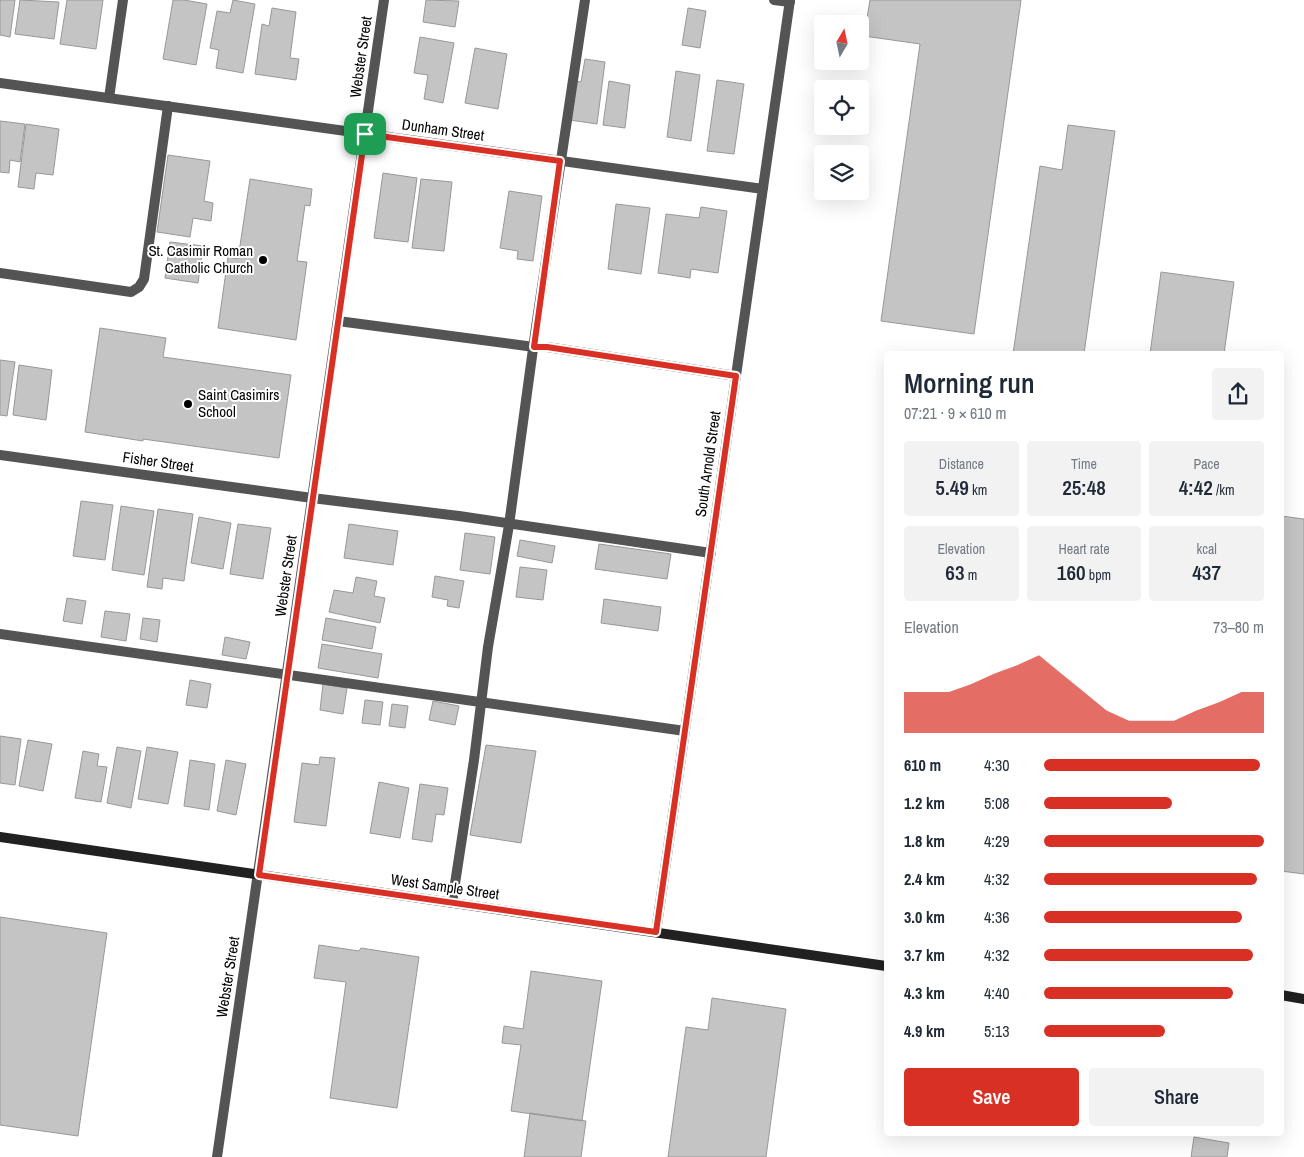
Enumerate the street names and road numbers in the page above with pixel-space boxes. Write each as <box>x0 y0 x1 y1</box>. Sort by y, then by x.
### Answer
street label: Webster Street <box>344 14 377 99</box>
street label: Dunham Street <box>401 113 486 146</box>
street label: South Arnold Street <box>690 409 725 518</box>
street label: Fisher Street <box>121 446 195 477</box>
street label: Webster Street <box>269 533 302 618</box>
street label: West Sample Street <box>390 869 501 905</box>
street label: Webster Street <box>211 934 244 1019</box>

